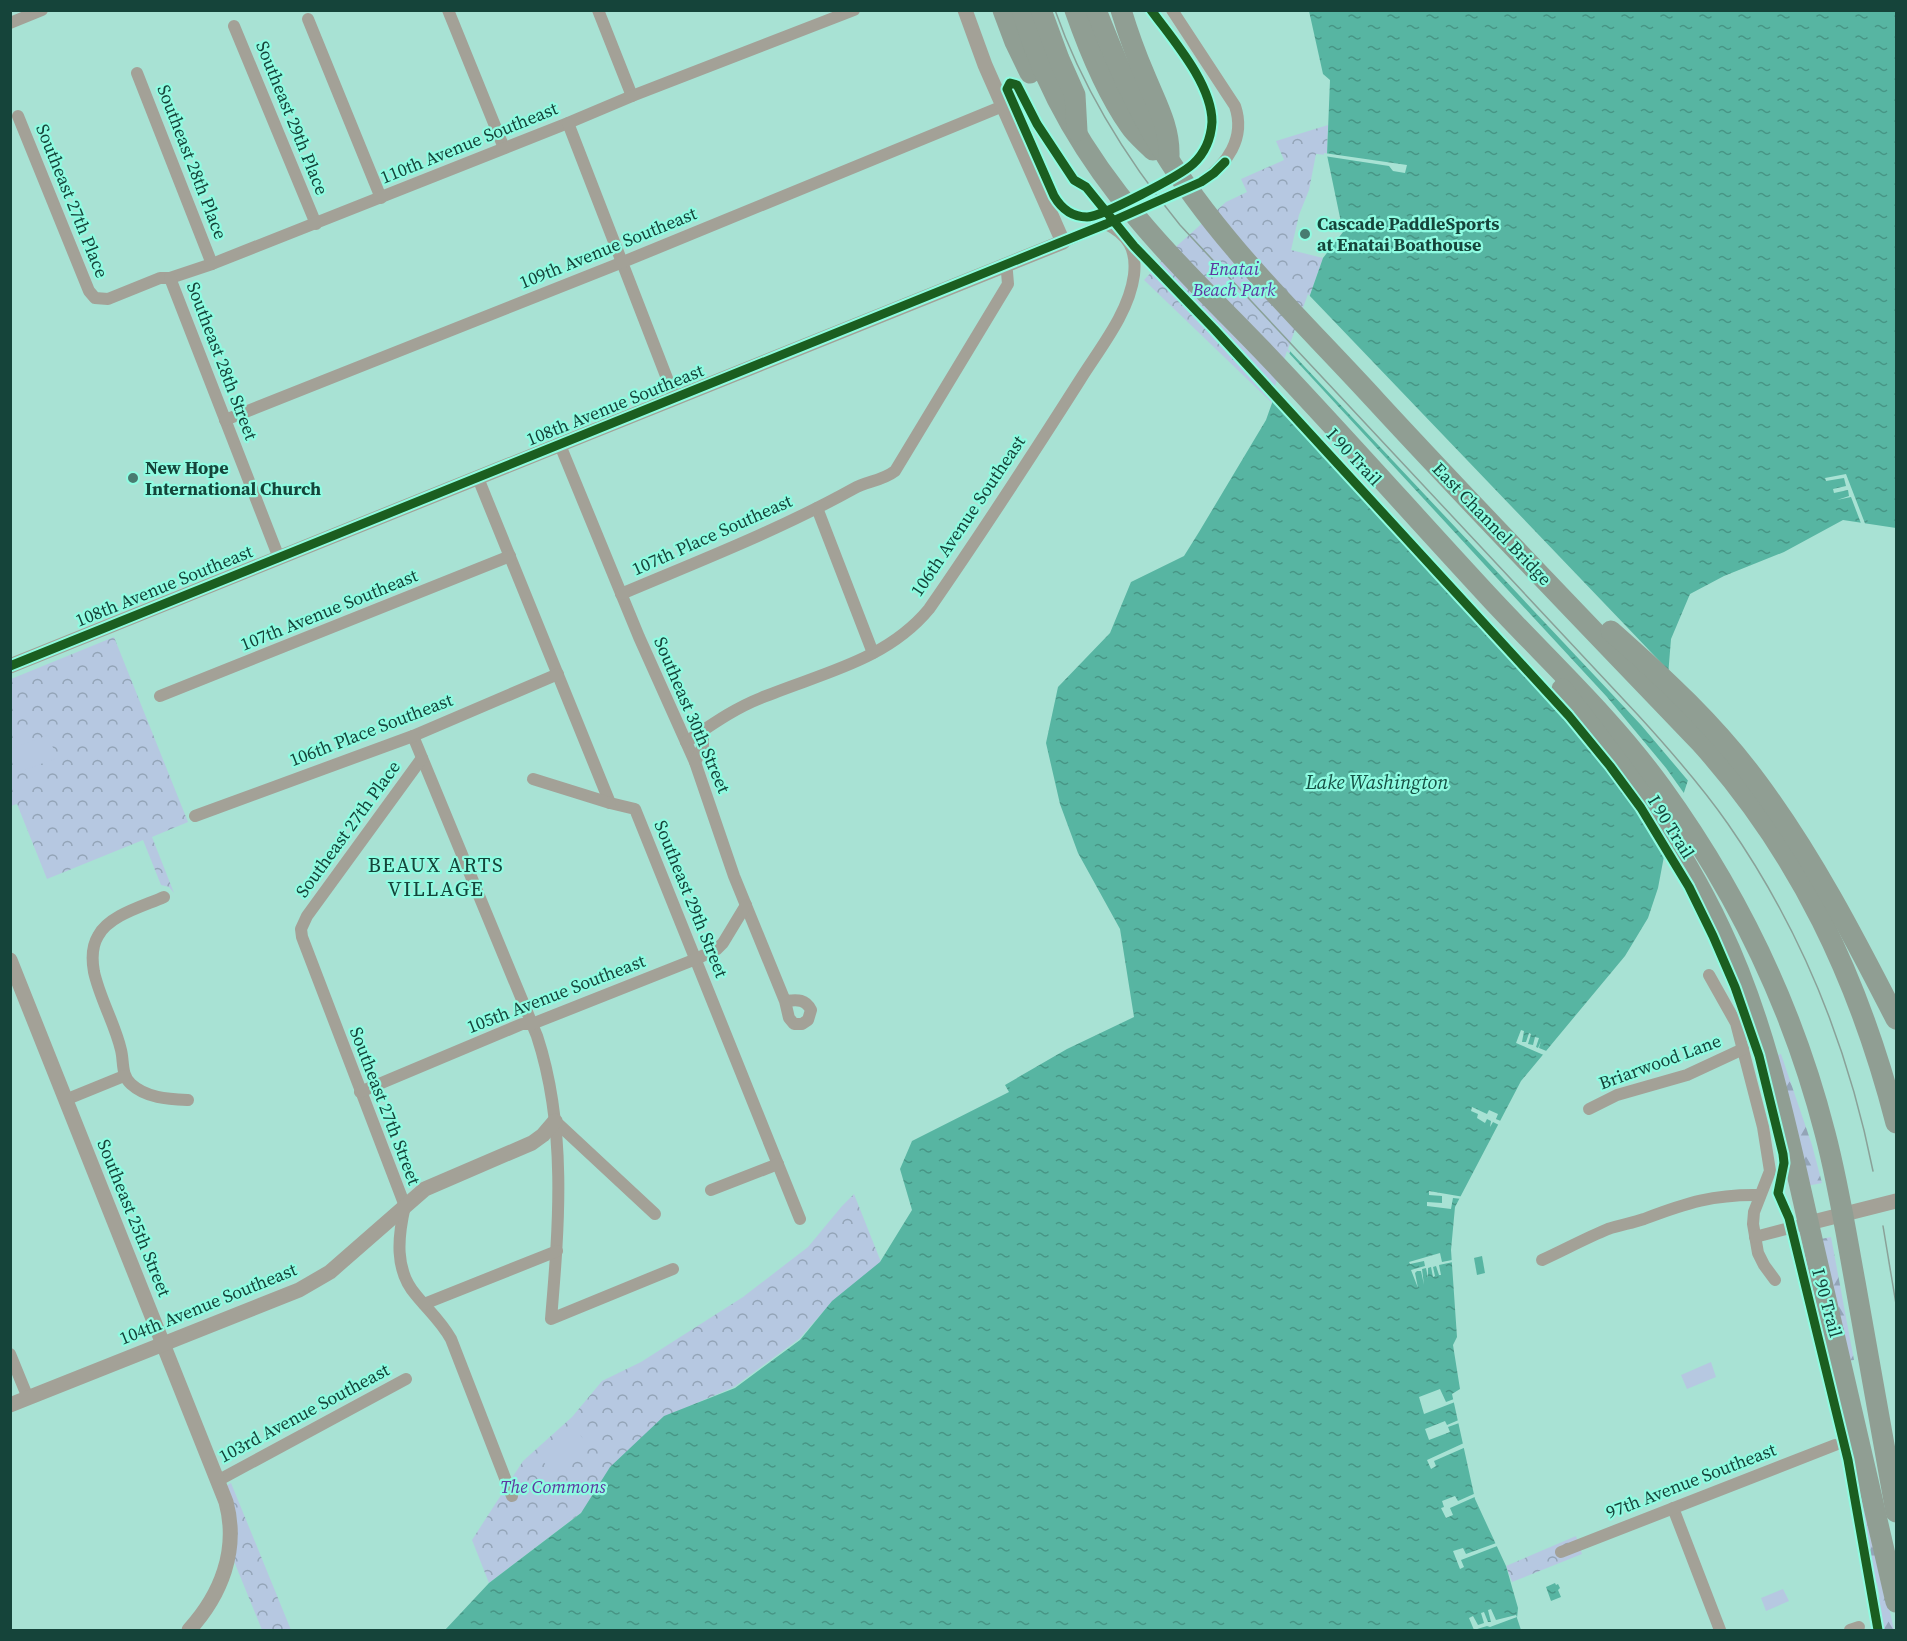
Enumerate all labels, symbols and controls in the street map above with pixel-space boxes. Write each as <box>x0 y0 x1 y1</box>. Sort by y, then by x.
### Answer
street label: Southeast 29th Place <box>250 37 335 198</box>
street label: Southeast 28th Place <box>151 81 234 243</box>
street label: 110th Avenue Southeast <box>376 95 561 190</box>
street label: Southeast 27th Place <box>30 120 115 281</box>
street label: 109th Avenue Southeast <box>515 200 700 295</box>
place label: Cascade PaddleSports at Enatai Boathouse <box>1317 211 1500 257</box>
marker: Cascade PaddleSports at Enatai Boathouse <box>1298 227 1312 241</box>
park label: Enatai Beach Park <box>1192 256 1276 302</box>
street label: Southeast 28th Street <box>181 278 264 444</box>
street label: 108th Avenue Southeast <box>522 357 707 452</box>
street label: I 90 Trail <box>1321 422 1387 491</box>
street label: 106th Avenue Southeast <box>904 430 1031 601</box>
place label: New Hope International Church <box>145 455 321 501</box>
street label: East Channel Bridge <box>1427 457 1558 591</box>
marker: New Hope International Church <box>126 471 140 485</box>
street label: 107th Place Southeast <box>628 488 796 581</box>
street label: 108th Avenue Southeast <box>71 538 256 633</box>
street label: 107th Avenue Southeast <box>236 562 421 657</box>
street label: Southeast 30th Street <box>648 633 737 797</box>
street label: 106th Place Southeast <box>286 687 456 772</box>
street label: Southeast 27th Place <box>289 755 406 902</box>
water label: Lake Washington <box>1304 768 1449 796</box>
street label: I 90 Trail <box>1642 790 1701 863</box>
street label: Southeast 29th Street <box>649 816 734 981</box>
district label: BEAUX ARTS VILLAGE <box>368 850 504 903</box>
street label: 105th Avenue Southeast <box>463 948 649 1039</box>
street label: Southeast 27th Street <box>344 1023 427 1189</box>
street label: Briarwood Lane <box>1595 1028 1725 1095</box>
street label: Southeast 25th Street <box>92 1135 177 1300</box>
street label: 104th Avenue Southeast <box>115 1256 300 1351</box>
street label: I 90 Trail <box>1806 1266 1849 1340</box>
street label: 103rd Avenue Southeast <box>214 1357 394 1468</box>
street label: 97th Avenue Southeast <box>1602 1437 1779 1524</box>
park label: The Commons <box>500 1474 606 1499</box>

